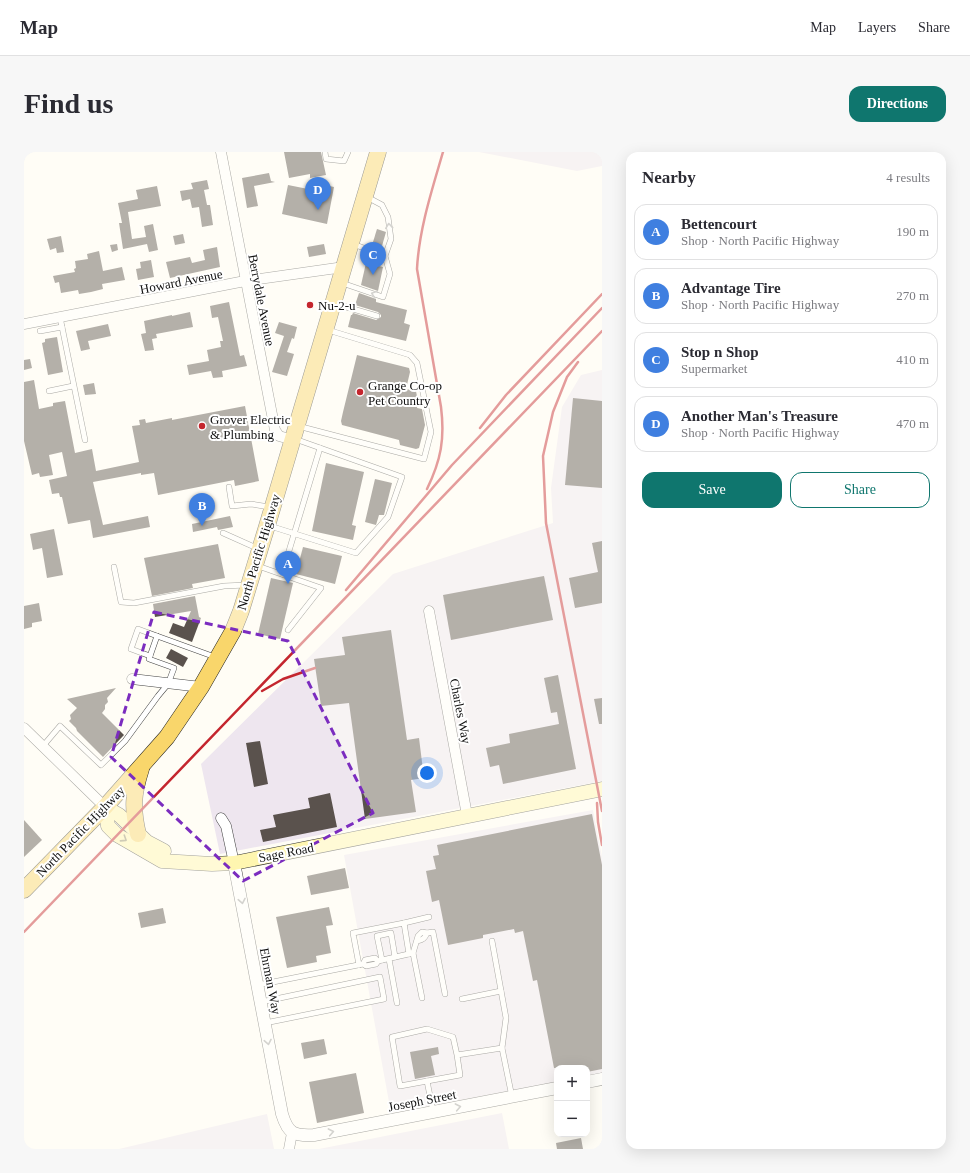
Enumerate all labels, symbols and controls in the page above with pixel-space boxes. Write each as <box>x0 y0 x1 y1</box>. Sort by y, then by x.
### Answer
text: Map <box>20 17 58 38</box>
text: Map <box>810 20 836 35</box>
text: Layers <box>858 20 896 35</box>
text: Share <box>918 20 950 35</box>
button: Directions <box>849 86 946 122</box>
text: Find us <box>24 88 114 119</box>
text: Nearby <box>642 168 696 187</box>
text: 4 results <box>886 170 930 185</box>
pin: D <box>305 177 331 210</box>
text: Bettencourt <box>681 216 757 232</box>
one-way arrow <box>385 223 394 229</box>
text: A <box>651 224 661 239</box>
text: 190 m <box>896 224 929 239</box>
text: Shop · North Pacific Highway <box>681 233 839 248</box>
pin: C <box>360 242 386 275</box>
street label: Berrydale Avenue <box>245 253 278 348</box>
street label: Howard Avenue <box>138 266 224 297</box>
text: Advantage Tire <box>681 280 781 296</box>
text: B <box>652 288 660 303</box>
text: 270 m <box>896 288 929 303</box>
one-way arrow <box>370 291 377 299</box>
text: Shop · North Pacific Highway <box>681 297 839 312</box>
place label: Nu-2-u <box>318 298 356 313</box>
marker: Nu-2-u <box>305 300 315 310</box>
text: Stop n Shop <box>681 344 759 360</box>
text: C <box>651 352 661 367</box>
text: 410 m <box>896 352 929 367</box>
text: Supermarket <box>681 361 747 376</box>
place label: Grange Co-op Pet Country <box>368 378 442 408</box>
marker: Grange Co-op Pet Country <box>355 387 365 397</box>
text: Another Man's Treasure <box>681 408 838 424</box>
place label: Grover Electric & Plumbing <box>210 412 291 442</box>
text: D <box>651 416 661 431</box>
text: 470 m <box>896 416 929 431</box>
marker: Grover Electric & Plumbing <box>197 421 207 431</box>
text: Shop · North Pacific Highway <box>681 425 839 440</box>
button: Save <box>642 472 782 508</box>
button: Share <box>790 472 930 508</box>
street label: North Pacific Highway <box>234 492 283 612</box>
pin: B <box>189 493 215 526</box>
pin: A <box>275 551 301 584</box>
street label: Charles Way <box>447 677 474 746</box>
your location <box>417 763 437 783</box>
street label: North Pacific Highway <box>33 782 128 880</box>
one-way arrow <box>120 834 127 841</box>
street label: Sage Road <box>257 840 315 865</box>
one-way arrow <box>237 898 245 904</box>
street label: Ehrman Way <box>257 946 284 1016</box>
one-way arrow <box>264 1039 272 1045</box>
map controls <box>554 1065 590 1137</box>
button: + <box>554 1065 590 1101</box>
street label: Joseph Street <box>387 1086 458 1114</box>
button: − <box>554 1101 590 1137</box>
one-way arrow <box>455 1103 462 1112</box>
one-way arrow <box>328 1128 334 1137</box>

